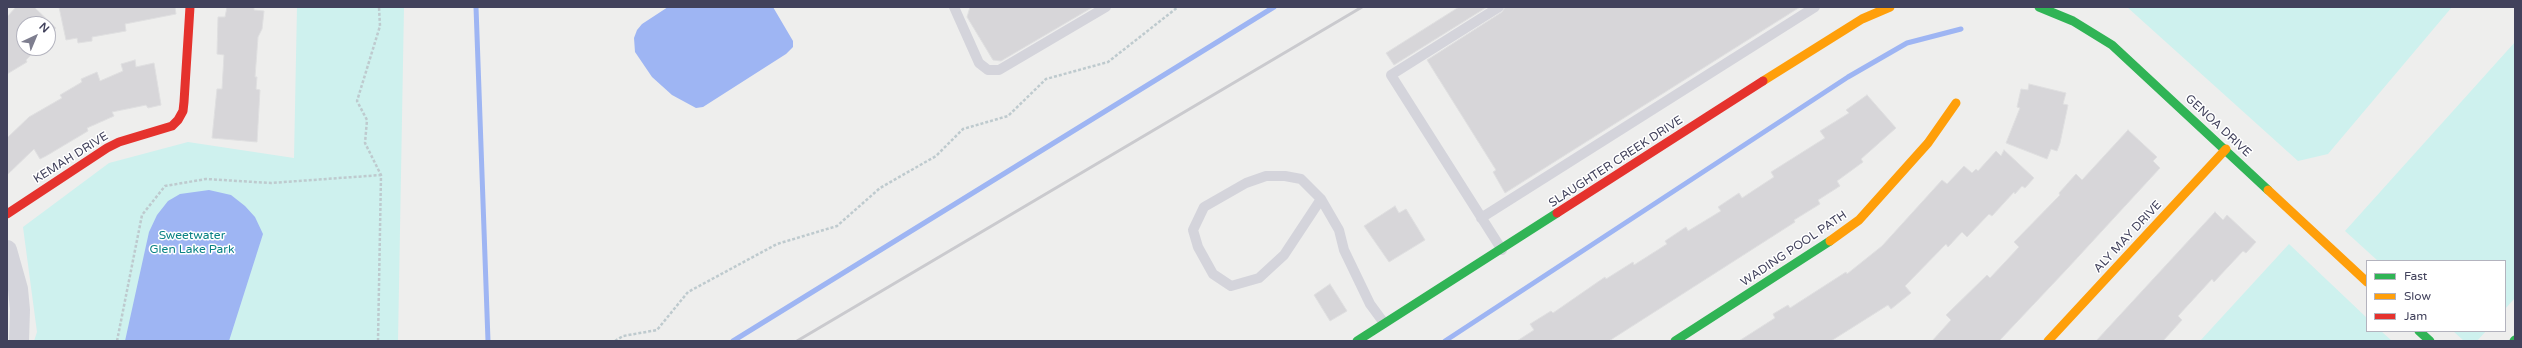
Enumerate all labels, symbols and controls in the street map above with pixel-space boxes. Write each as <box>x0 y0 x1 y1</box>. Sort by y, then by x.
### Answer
north arrow <box>16 16 56 56</box>
text: N <box>36 20 52 35</box>
street label: GENOA DRIVE <box>2182 92 2254 160</box>
street label: SLAUGHTER CREEK DRIVE <box>1546 113 1686 211</box>
street label: KEMAH DRIVE <box>31 129 111 187</box>
street label: ALY MAY DRIVE <box>2091 198 2165 276</box>
street label: WADING POOL PATH <box>1738 208 1850 290</box>
park label: Sweetwater Glen Lake Park <box>150 229 234 257</box>
legend <box>2366 260 2506 332</box>
text: Fast <box>2404 269 2427 283</box>
text: Slow <box>2404 289 2431 303</box>
text: Jam <box>2404 309 2427 323</box>

